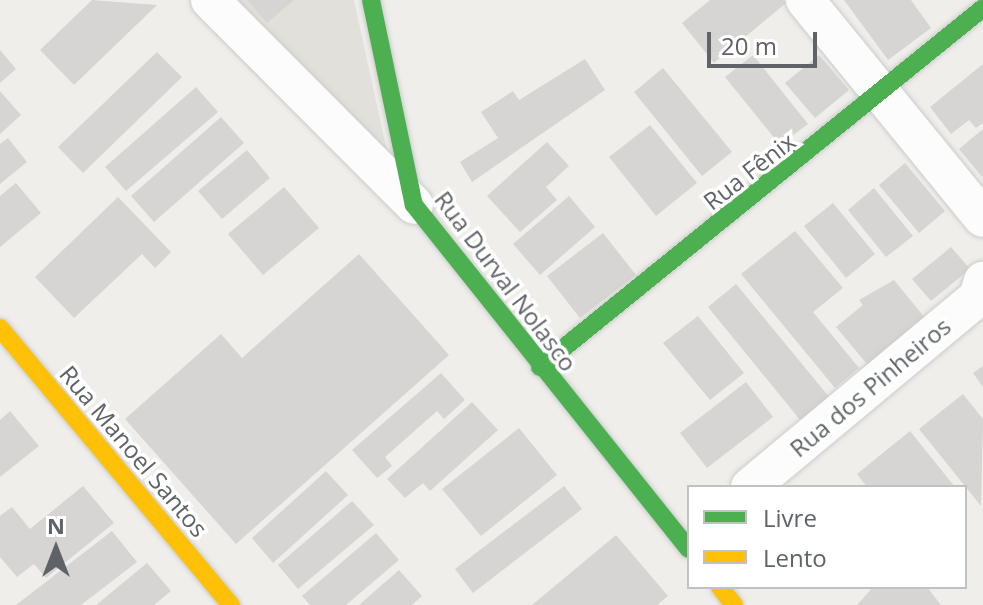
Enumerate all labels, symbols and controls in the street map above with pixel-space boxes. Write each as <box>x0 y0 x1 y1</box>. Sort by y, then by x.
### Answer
scale bar <box>711 16 821 66</box>
text: 20 m <box>721 29 777 62</box>
street label: Rua Fênix <box>697 126 801 216</box>
street label: Rua Durval Nolasco <box>429 185 583 377</box>
street label: Rua dos Pinheiros <box>784 311 956 463</box>
street label: Rua Manoel Santos <box>54 360 214 542</box>
legend <box>687 485 967 589</box>
text: Livre <box>763 501 817 534</box>
north arrow <box>16 509 96 589</box>
text: N <box>47 510 65 540</box>
text: Lento <box>763 541 827 574</box>

